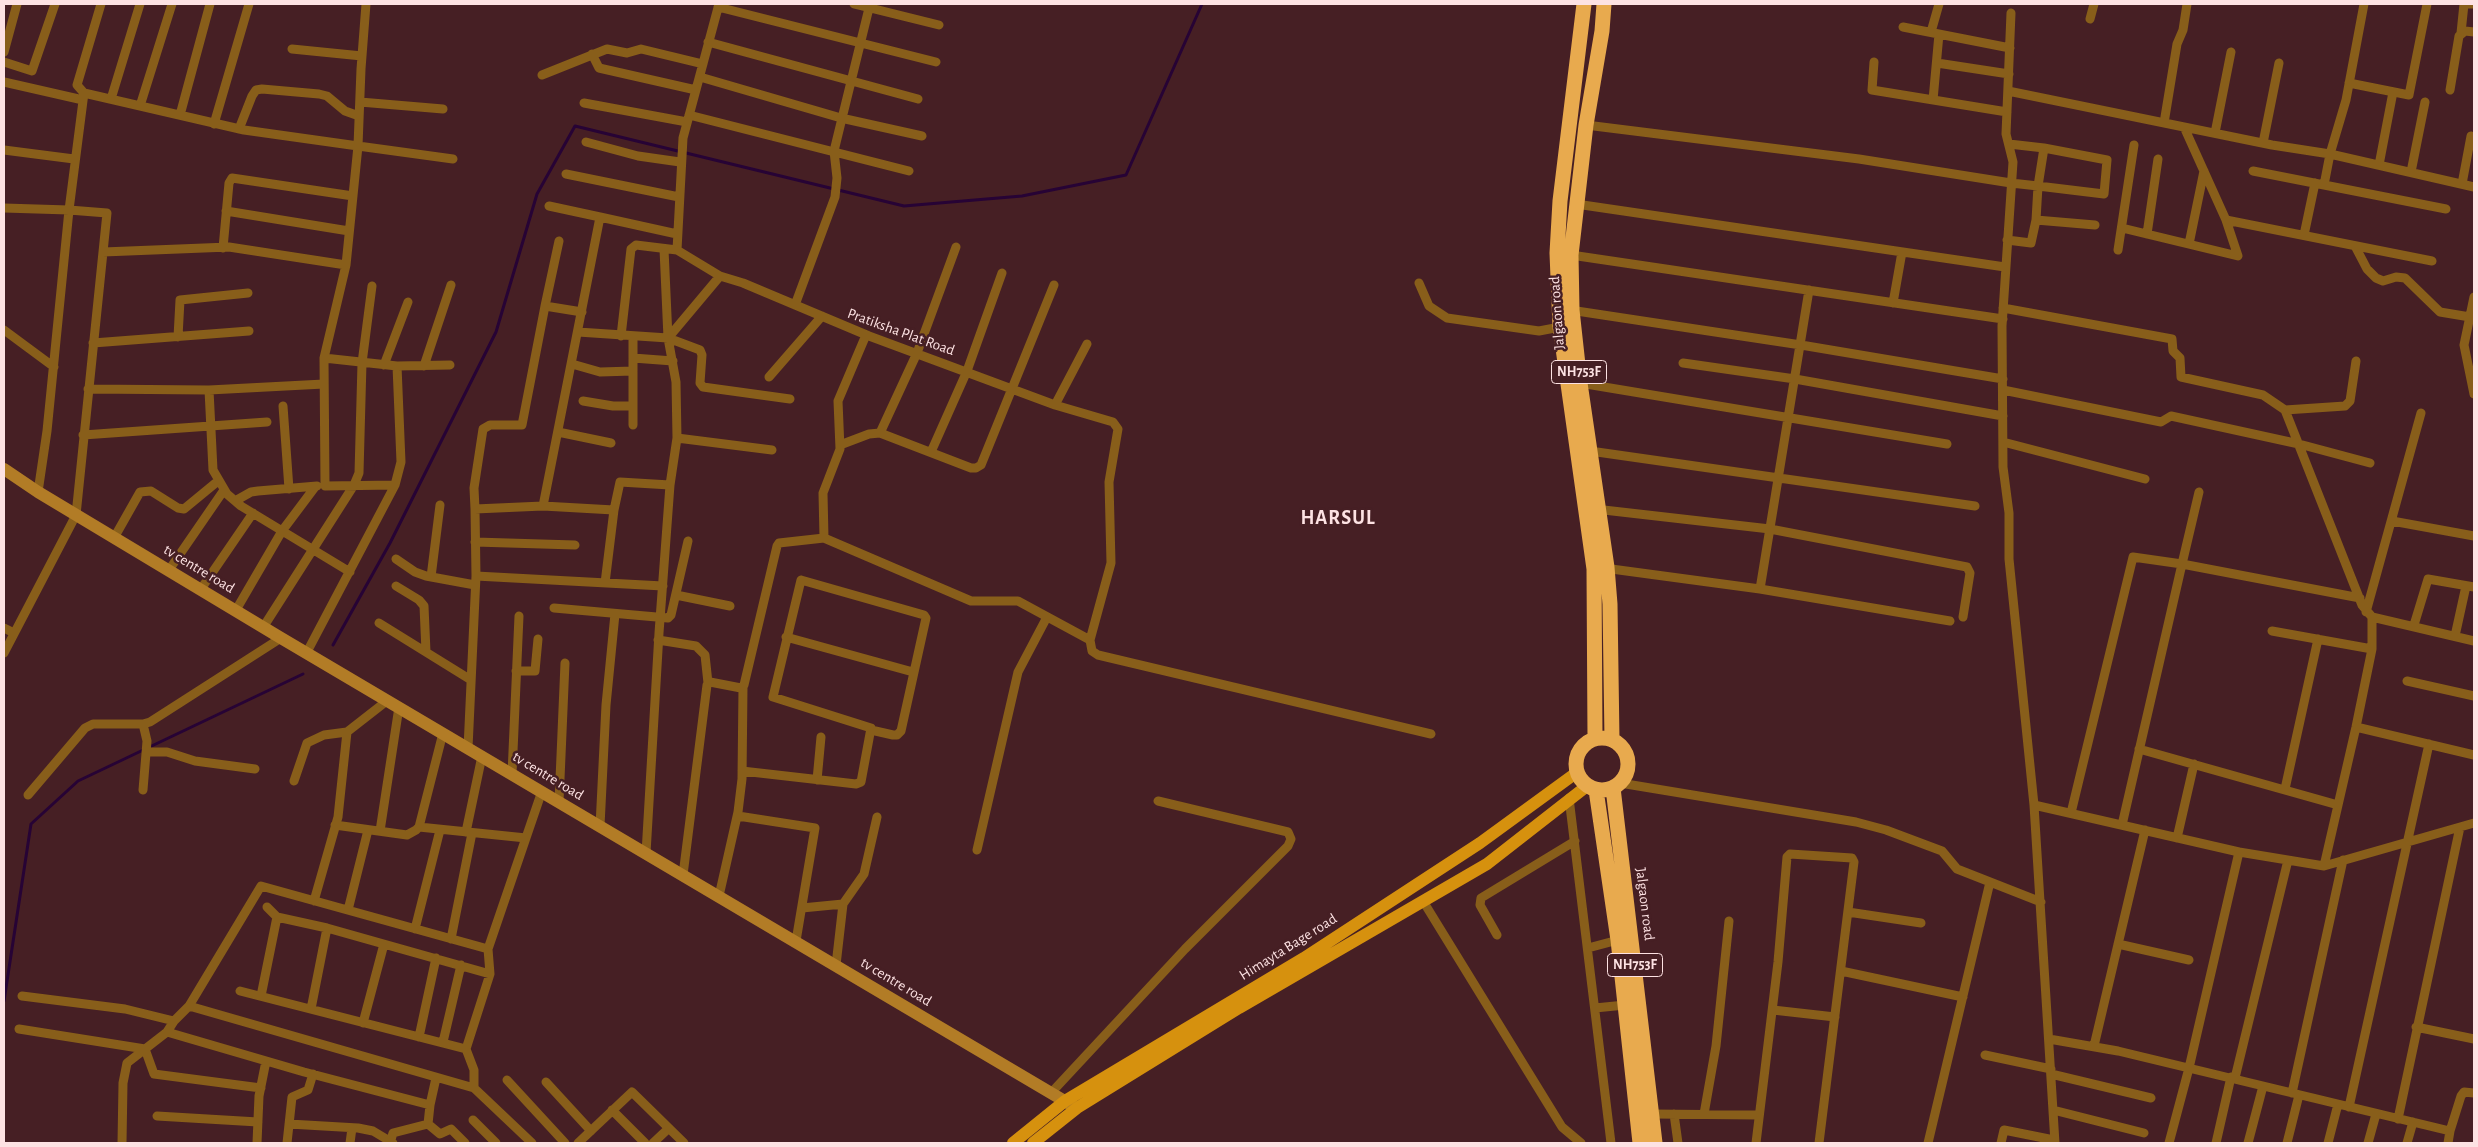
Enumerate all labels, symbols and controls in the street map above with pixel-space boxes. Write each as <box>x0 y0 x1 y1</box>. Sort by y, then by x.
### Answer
street label: Jalgaon road <box>1545 276 1569 350</box>
street label: Pratiksha Plat Road <box>845 304 957 360</box>
road number: NH753F <box>1552 361 1606 384</box>
district label: HARSUL <box>1300 506 1376 530</box>
street label: tv centre road <box>160 541 238 597</box>
street label: tv centre road <box>509 748 587 804</box>
street label: Jalgaon road <box>1632 867 1658 941</box>
street label: Himayta Bage road <box>1236 910 1340 984</box>
street label: tv centre road <box>857 954 935 1010</box>
road number: NH753F <box>1608 954 1662 976</box>

